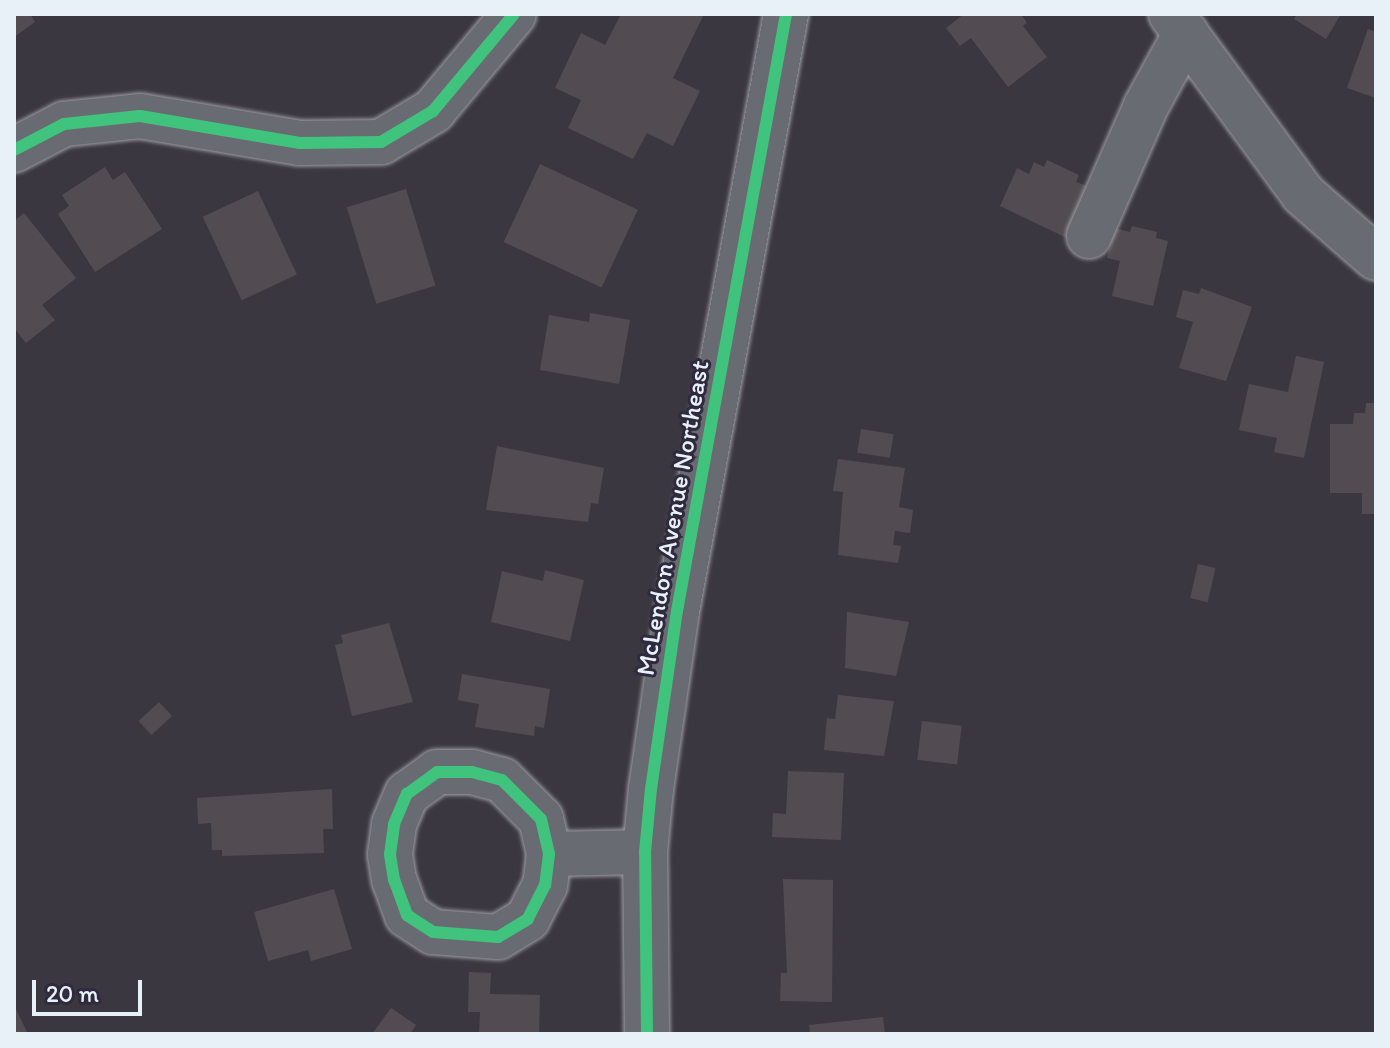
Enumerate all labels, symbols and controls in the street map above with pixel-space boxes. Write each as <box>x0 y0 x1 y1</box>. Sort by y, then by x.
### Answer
street label: McLendon Avenue Northeast <box>630 358 716 678</box>
scale bar <box>36 964 146 1014</box>
text: 20 m <box>46 979 99 1008</box>

